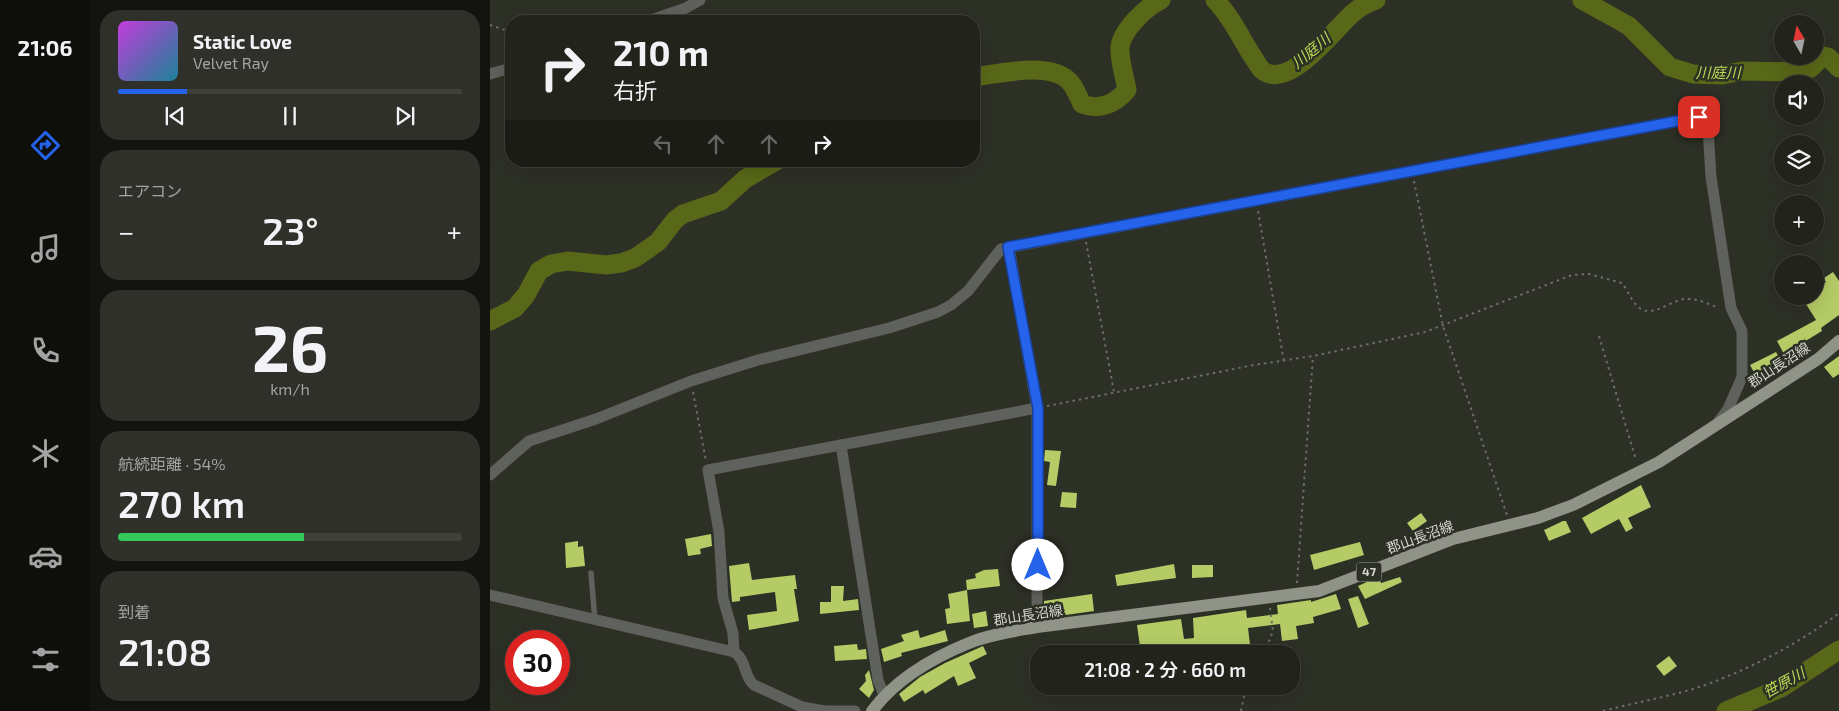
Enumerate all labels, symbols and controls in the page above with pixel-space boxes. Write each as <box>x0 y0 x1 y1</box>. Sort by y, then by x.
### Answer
north arrow <box>1774 15 1824 65</box>
map controls <box>1774 15 1824 305</box>
water label: 川庭川 <box>1287 28 1335 72</box>
text: Static Love <box>193 30 292 53</box>
text: 210 m <box>613 31 709 73</box>
text: 21:06 <box>18 34 72 60</box>
icon: right <box>530 35 595 100</box>
text: Velvet Ray <box>193 53 269 72</box>
water label: 川庭川 <box>1695 63 1742 81</box>
button: sound <box>1774 75 1824 125</box>
text: 右折 <box>613 77 657 103</box>
pin <box>1678 96 1720 138</box>
icon: previous <box>161 102 189 130</box>
icon: pause <box>276 102 304 130</box>
icon: next <box>391 102 419 130</box>
icon: arrive <box>1685 103 1713 131</box>
icon: directions <box>28 128 63 163</box>
icon: left <box>649 130 677 158</box>
icon: ahead <box>702 130 730 158</box>
icon: ahead <box>755 130 783 158</box>
icon: right <box>808 130 836 158</box>
button: layers <box>1774 135 1824 185</box>
text: エアコン <box>118 181 182 200</box>
button: + <box>1774 195 1824 245</box>
text: 23° <box>262 207 319 253</box>
text: − <box>118 214 134 248</box>
text: + <box>447 214 462 248</box>
icon: music <box>28 231 63 266</box>
button: − <box>1774 255 1824 305</box>
text: 26 <box>252 307 328 385</box>
icon: phone <box>28 333 63 368</box>
street label: 郡山長沼線 <box>1745 338 1813 391</box>
text: km/h <box>270 379 310 398</box>
icon: climate <box>28 436 63 471</box>
text: 航続距離 · 54% <box>118 454 226 473</box>
text: 270 km <box>118 480 245 526</box>
street label: 郡山長沼線 <box>1384 517 1456 556</box>
position arrow <box>1011 538 1063 590</box>
icon: car <box>28 539 63 574</box>
road number: 47 <box>1356 562 1382 582</box>
street label: 郡山長沼線 <box>992 601 1064 628</box>
text: 到着 <box>118 602 150 621</box>
text: 21:08 <box>118 628 212 674</box>
speed limit sign: 30 <box>505 630 570 695</box>
icon: filters <box>28 642 63 677</box>
text: 21:08 · 2 分 · 660 m <box>1084 658 1246 681</box>
water label: 笹原川 <box>1759 662 1809 701</box>

